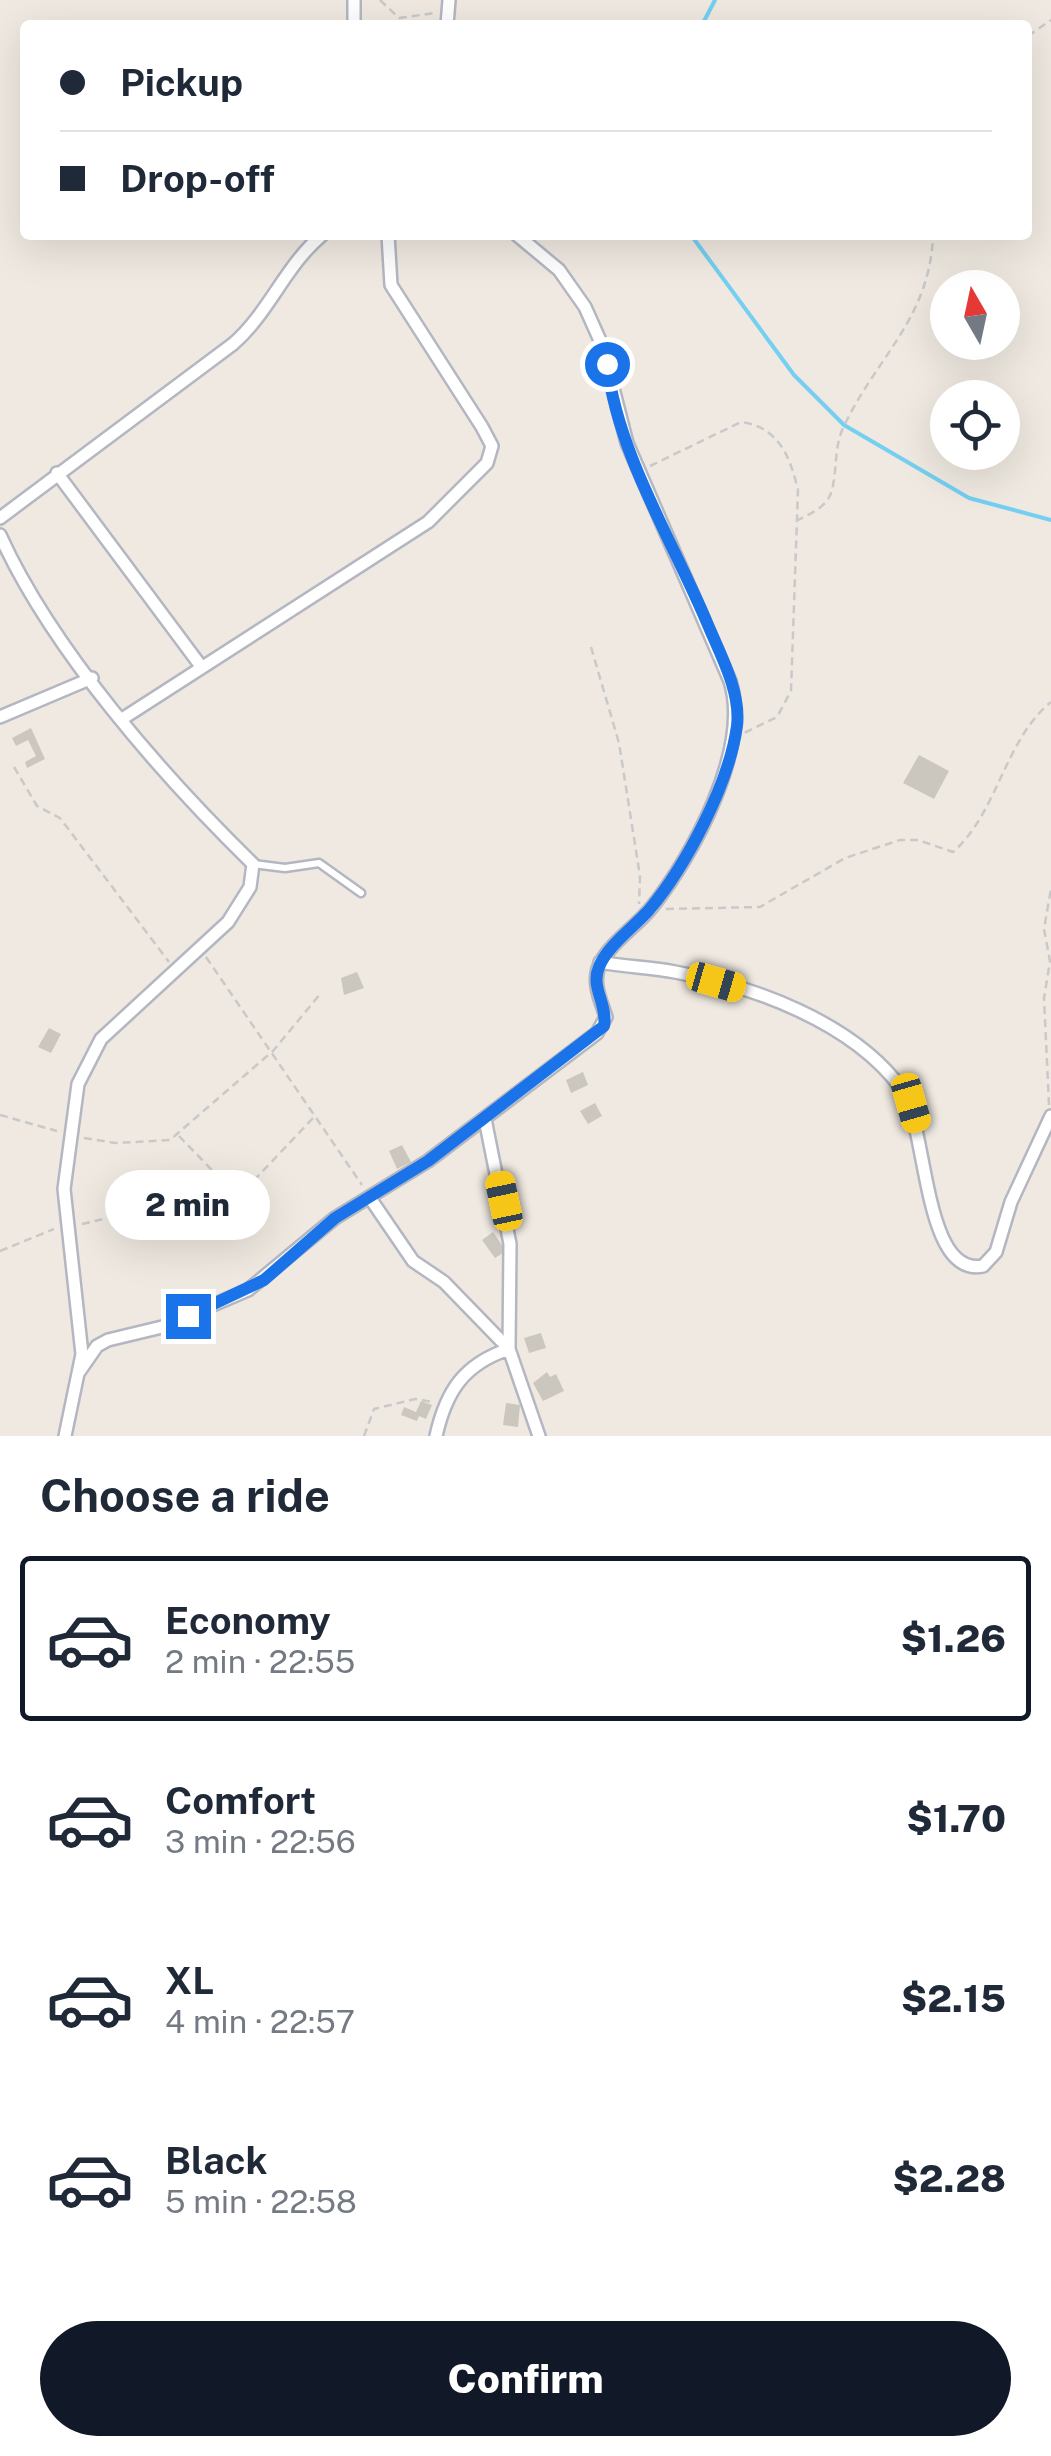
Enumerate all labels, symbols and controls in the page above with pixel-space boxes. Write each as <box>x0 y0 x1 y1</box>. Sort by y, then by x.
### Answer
text: Pickup <box>120 60 243 105</box>
text: Drop-off <box>120 156 275 201</box>
north arrow <box>930 270 1020 360</box>
map controls <box>930 270 1020 470</box>
route start <box>585 342 630 387</box>
button: locate <box>930 380 1020 470</box>
car <box>683 959 749 1005</box>
car <box>888 1070 934 1136</box>
car <box>483 1169 525 1233</box>
callout: 2 min <box>106 1171 270 1241</box>
text: 2 min <box>145 1186 230 1223</box>
route end <box>166 1294 211 1339</box>
text: Choose a ride <box>40 1469 330 1522</box>
icon: car <box>45 1594 135 1684</box>
text: Economy <box>165 1598 331 1643</box>
text: $1.26 <box>901 1616 1006 1661</box>
text: 2 min · 22:55 <box>165 1643 355 1680</box>
icon: car <box>45 1774 135 1864</box>
text: Comfort <box>165 1778 316 1823</box>
text: $1.70 <box>907 1796 1006 1841</box>
text: 3 min · 22:56 <box>165 1823 356 1860</box>
icon: car <box>45 1954 135 2044</box>
text: XL <box>165 1958 214 2003</box>
text: $2.15 <box>901 1976 1006 2021</box>
text: 4 min · 22:57 <box>165 2003 355 2040</box>
icon: car <box>45 2134 135 2224</box>
text: Black <box>165 2138 268 2183</box>
text: $2.28 <box>892 2156 1006 2201</box>
text: 5 min · 22:58 <box>165 2183 357 2220</box>
button: Confirm <box>40 2321 1011 2436</box>

